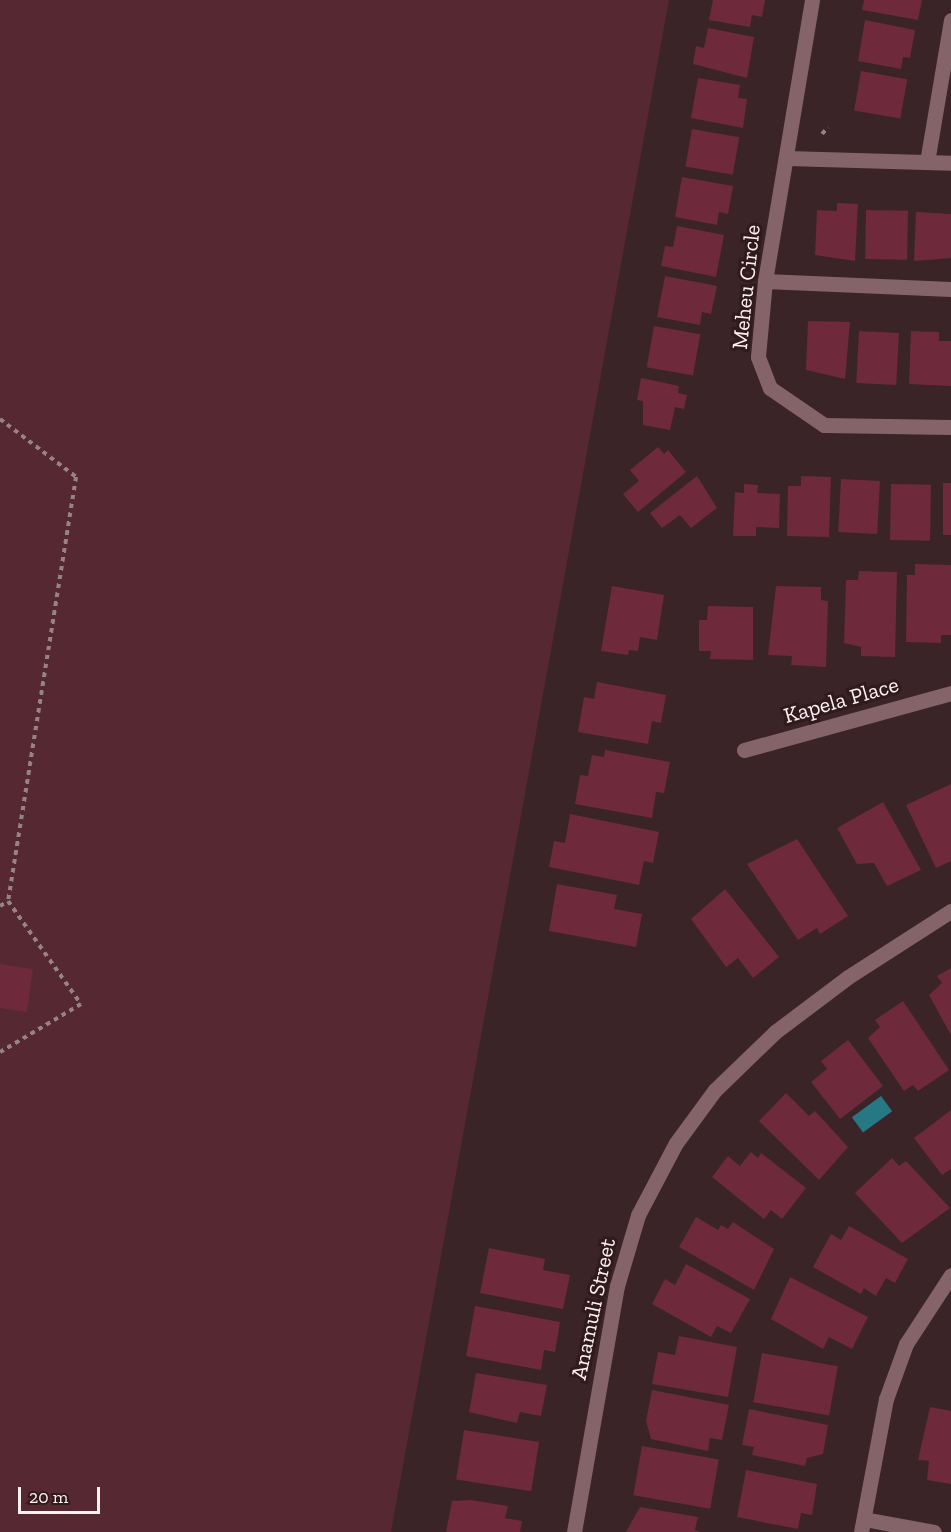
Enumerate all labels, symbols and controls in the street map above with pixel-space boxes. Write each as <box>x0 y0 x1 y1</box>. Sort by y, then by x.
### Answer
street label: Meheu Circle <box>726 223 766 351</box>
street label: Kapela Place <box>781 671 901 729</box>
street label: Anamuli Street <box>565 1236 621 1382</box>
scale bar <box>21 1475 104 1513</box>
text: 20 m <box>29 1486 68 1508</box>

